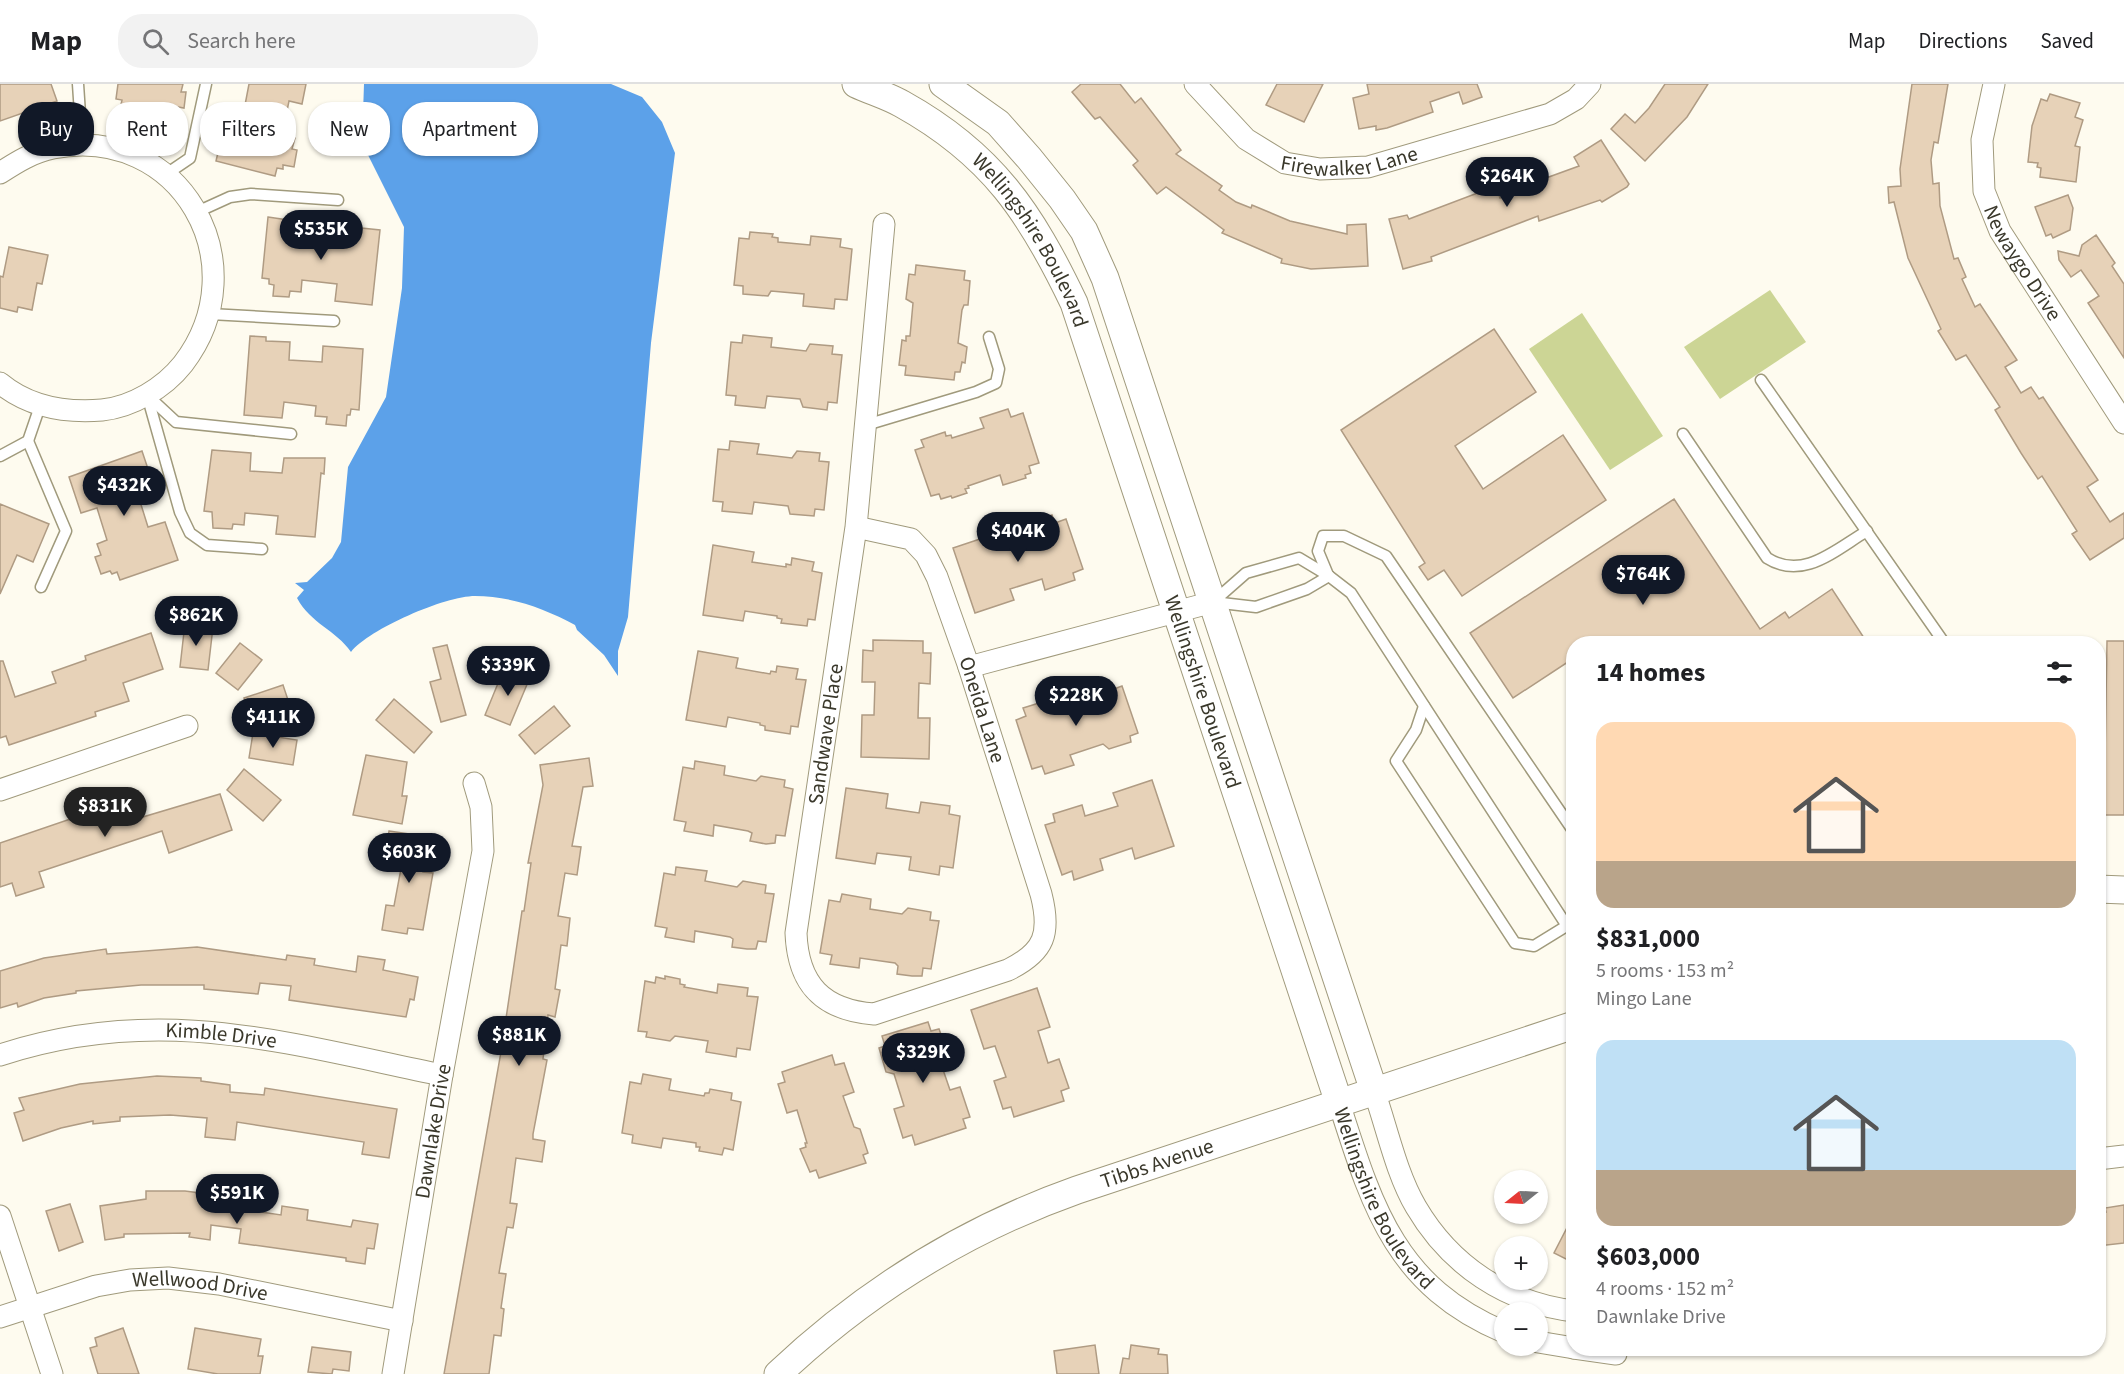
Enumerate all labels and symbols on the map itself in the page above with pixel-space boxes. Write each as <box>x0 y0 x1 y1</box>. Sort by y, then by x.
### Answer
street label: Firewalker Lane <box>1278 138 1421 184</box>
street label: Wellingshire Boulevard <box>965 146 1096 331</box>
pin: $264K <box>1465 157 1549 208</box>
street label: Newaygo Drive <box>1976 201 2069 327</box>
pin: $535K <box>279 210 363 261</box>
pin: $432K <box>82 466 166 517</box>
pin: $404K <box>976 512 1060 563</box>
pin: $764K <box>1601 555 1685 606</box>
street label: Wellingshire Boulevard <box>1157 591 1249 792</box>
pin: $862K <box>154 596 238 647</box>
pin: $339K <box>466 646 550 697</box>
street label: Oneida Lane <box>951 652 1013 767</box>
street label: Sandwave Place <box>800 662 851 807</box>
pin: $228K <box>1034 676 1118 727</box>
pin: $411K <box>231 698 315 749</box>
pin: $831K <box>63 787 147 838</box>
pin: $603K <box>367 833 451 884</box>
street label: Kimble Drive <box>165 1015 279 1056</box>
pin: $881K <box>477 1016 561 1067</box>
pin: $329K <box>881 1033 965 1084</box>
street label: Dawnlake Drive <box>407 1061 459 1201</box>
street label: Wellingshire Boulevard <box>1326 1104 1441 1296</box>
street label: Tibbs Avenue <box>1097 1131 1218 1196</box>
north arrow <box>1494 1170 1548 1224</box>
pin: $591K <box>195 1174 279 1225</box>
street label: Wellwood Drive <box>131 1263 271 1309</box>

